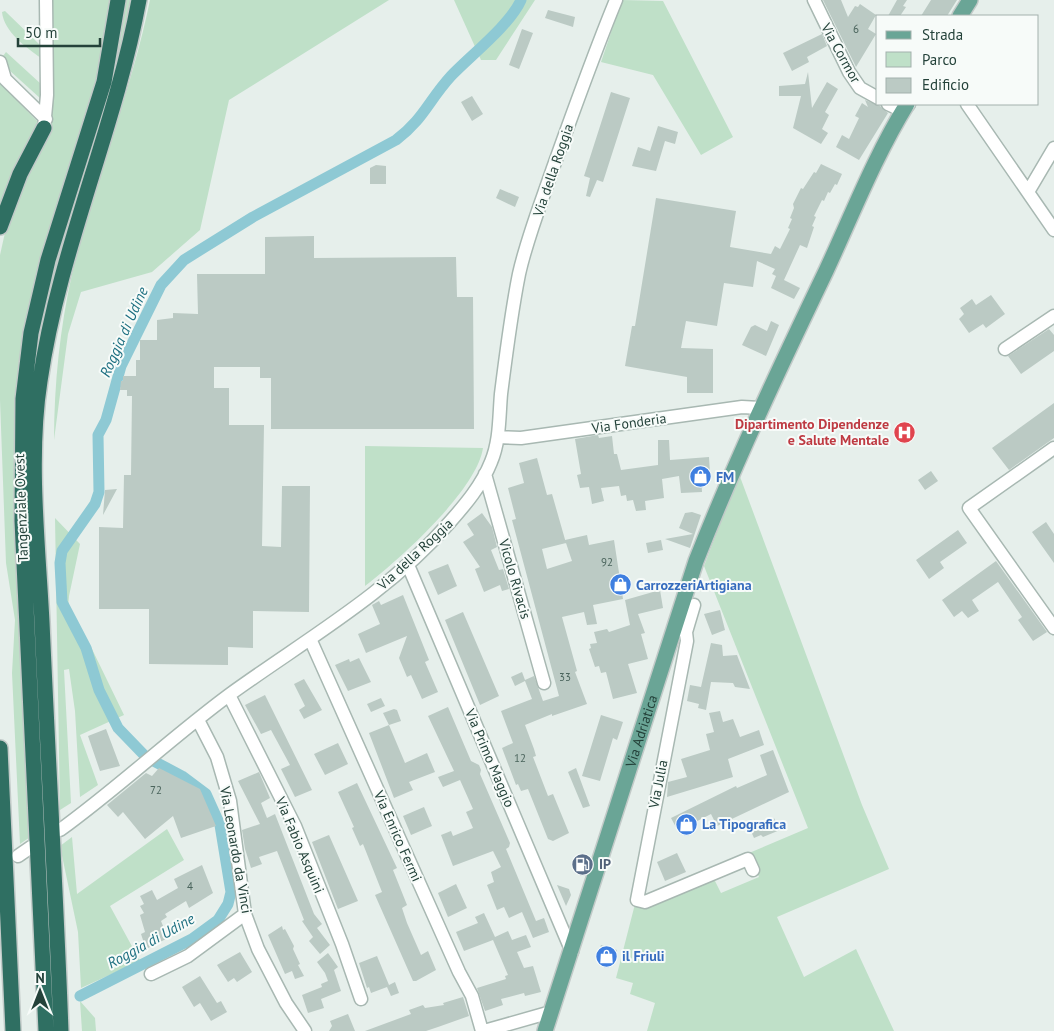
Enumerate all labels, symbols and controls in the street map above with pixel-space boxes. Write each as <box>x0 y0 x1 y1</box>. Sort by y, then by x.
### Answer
scale bar <box>18 15 100 47</box>
legend <box>876 15 1039 105</box>
street label: Via Cormor <box>817 19 865 86</box>
house number: 6 <box>853 22 859 36</box>
text: 50 m <box>25 23 58 42</box>
text: Strada <box>922 25 963 44</box>
text: Parco <box>922 50 957 69</box>
text: Edificio <box>922 75 969 94</box>
street label: Via della Roggia <box>528 121 577 220</box>
water label: Roggia di Udine <box>95 284 152 380</box>
street label: Via Fonderia <box>590 409 667 437</box>
place label: Dipartimento Dipendenze e Salute Mentale <box>735 415 889 449</box>
hospital icon: Dipartimento Dipendenze e Salute Mentale <box>893 420 917 444</box>
street label: Tangenziale Ovest <box>10 453 32 563</box>
shop icon: FM <box>688 465 712 489</box>
place label: FM <box>716 468 734 486</box>
street label: Via della Roggia <box>373 514 457 594</box>
street label: Vicolo Rivacis <box>495 536 535 621</box>
house number: 92 <box>601 555 613 569</box>
shop icon: CarrozzeriArtigiana <box>608 573 632 597</box>
place label: CarrozzeriArtigiana <box>636 576 752 594</box>
house number: 33 <box>559 670 571 684</box>
street label: Via Adriatica <box>621 693 661 771</box>
street label: Via Primo Maggio <box>461 705 519 810</box>
house number: 12 <box>514 751 526 765</box>
street label: Via Julia <box>644 758 671 811</box>
house number: 72 <box>150 783 162 797</box>
street label: Via Leonardo da Vinci <box>216 784 256 915</box>
street label: Via Enrico Fermi <box>370 787 426 884</box>
street label: Via Fabio Asquini <box>271 793 328 896</box>
shop icon: La Tipografica <box>674 812 698 836</box>
place label: La Tipografica <box>702 815 786 833</box>
fuel station icon: IP <box>571 852 595 876</box>
place label: IP <box>599 855 611 873</box>
house number: 4 <box>187 879 193 893</box>
water label: Roggia di Udine <box>104 909 198 972</box>
shop icon: il Friuli <box>594 944 618 968</box>
place label: il Friuli <box>622 947 665 965</box>
north arrow <box>15 966 65 1016</box>
text: N <box>35 969 45 987</box>

